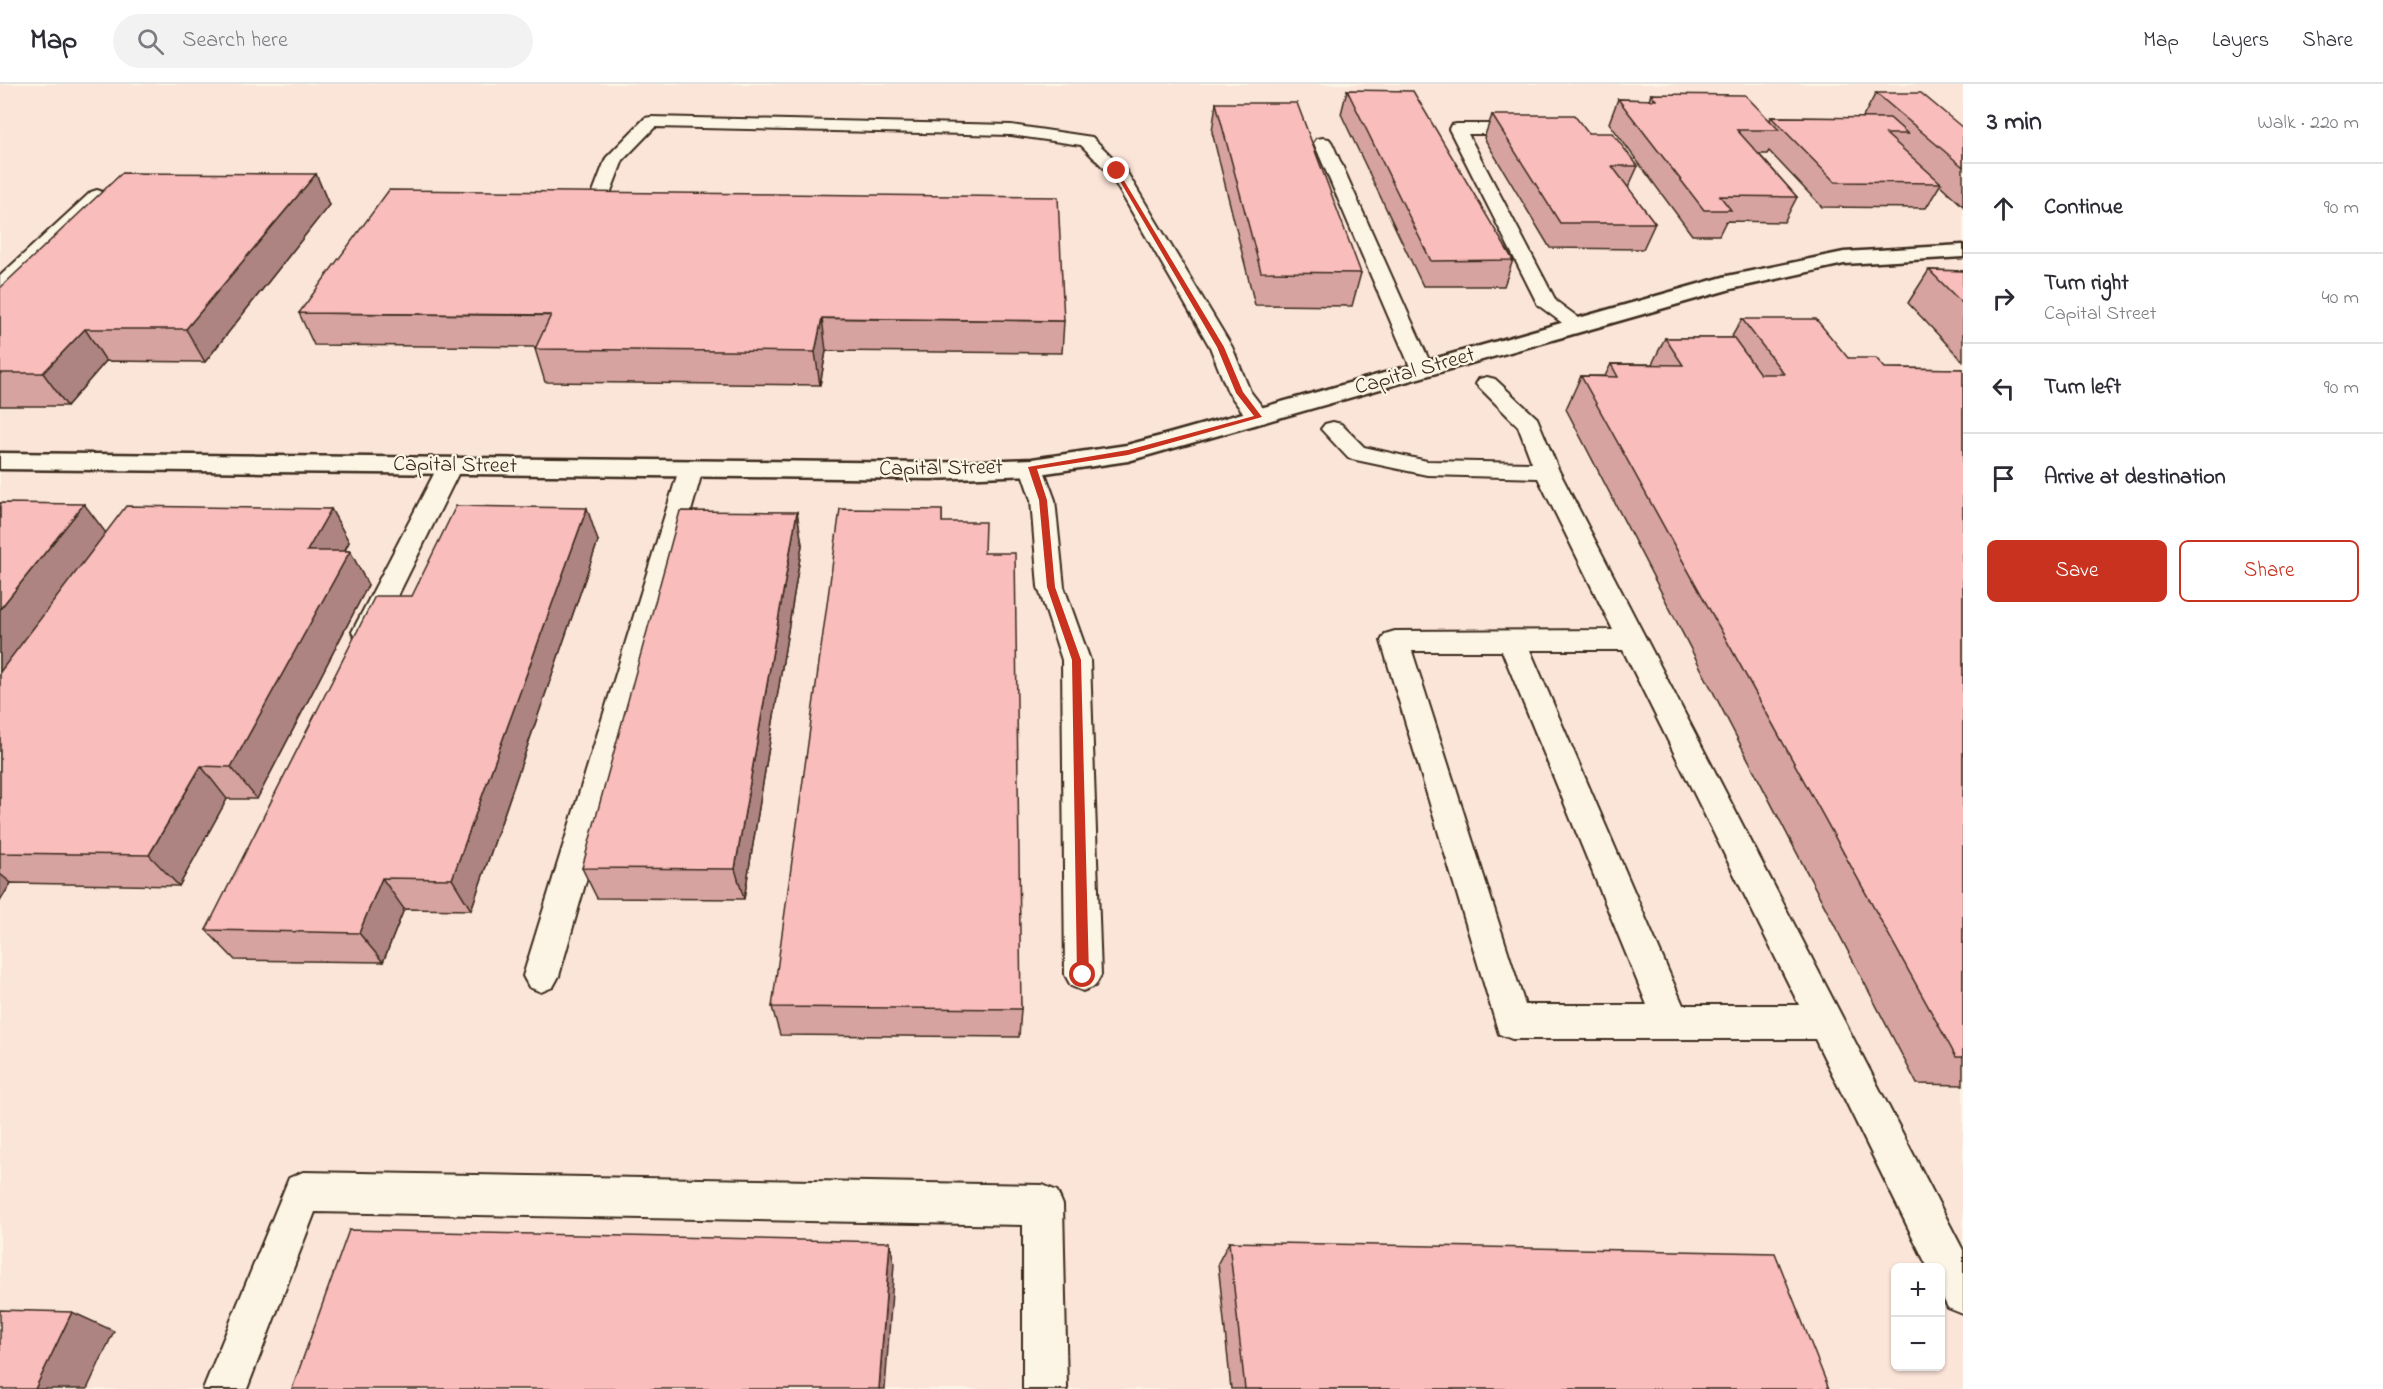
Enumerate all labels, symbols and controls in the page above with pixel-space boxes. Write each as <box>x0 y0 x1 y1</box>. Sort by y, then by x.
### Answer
search box <box>113 14 533 68</box>
text: Map <box>30 21 77 62</box>
icon: search <box>134 25 167 58</box>
text: Search here <box>182 25 288 57</box>
text: Map <box>2143 26 2179 56</box>
text: Layers <box>2212 26 2269 56</box>
text: Share <box>2302 26 2353 56</box>
text: 3 min <box>1987 104 2042 142</box>
text: Walk · 220 m <box>2257 109 2359 138</box>
route end <box>1103 157 1129 183</box>
icon: ahead <box>1987 192 2020 225</box>
text: Continue <box>2044 192 2123 224</box>
text: 90 m <box>2324 194 2359 223</box>
text: Turn right <box>2044 268 2129 300</box>
icon: right <box>1987 282 2020 315</box>
text: 40 m <box>2322 284 2359 313</box>
text: Capital Street <box>2044 300 2157 329</box>
street label: Capital Street <box>1351 339 1479 404</box>
icon: left <box>1987 372 2020 405</box>
text: Turn left <box>2044 372 2121 404</box>
text: 90 m <box>2324 374 2359 403</box>
street label: Capital Street <box>393 449 518 483</box>
street label: Capital Street <box>879 452 1004 486</box>
icon: arrive <box>1987 462 2020 495</box>
text: Arrive at destination <box>2044 462 2226 494</box>
button: Save <box>1987 540 2167 602</box>
button: Share <box>2179 540 2359 602</box>
route start <box>1069 961 1095 987</box>
map controls <box>1891 1263 1945 1371</box>
button: + <box>1891 1263 1945 1317</box>
button: − <box>1891 1317 1945 1371</box>

